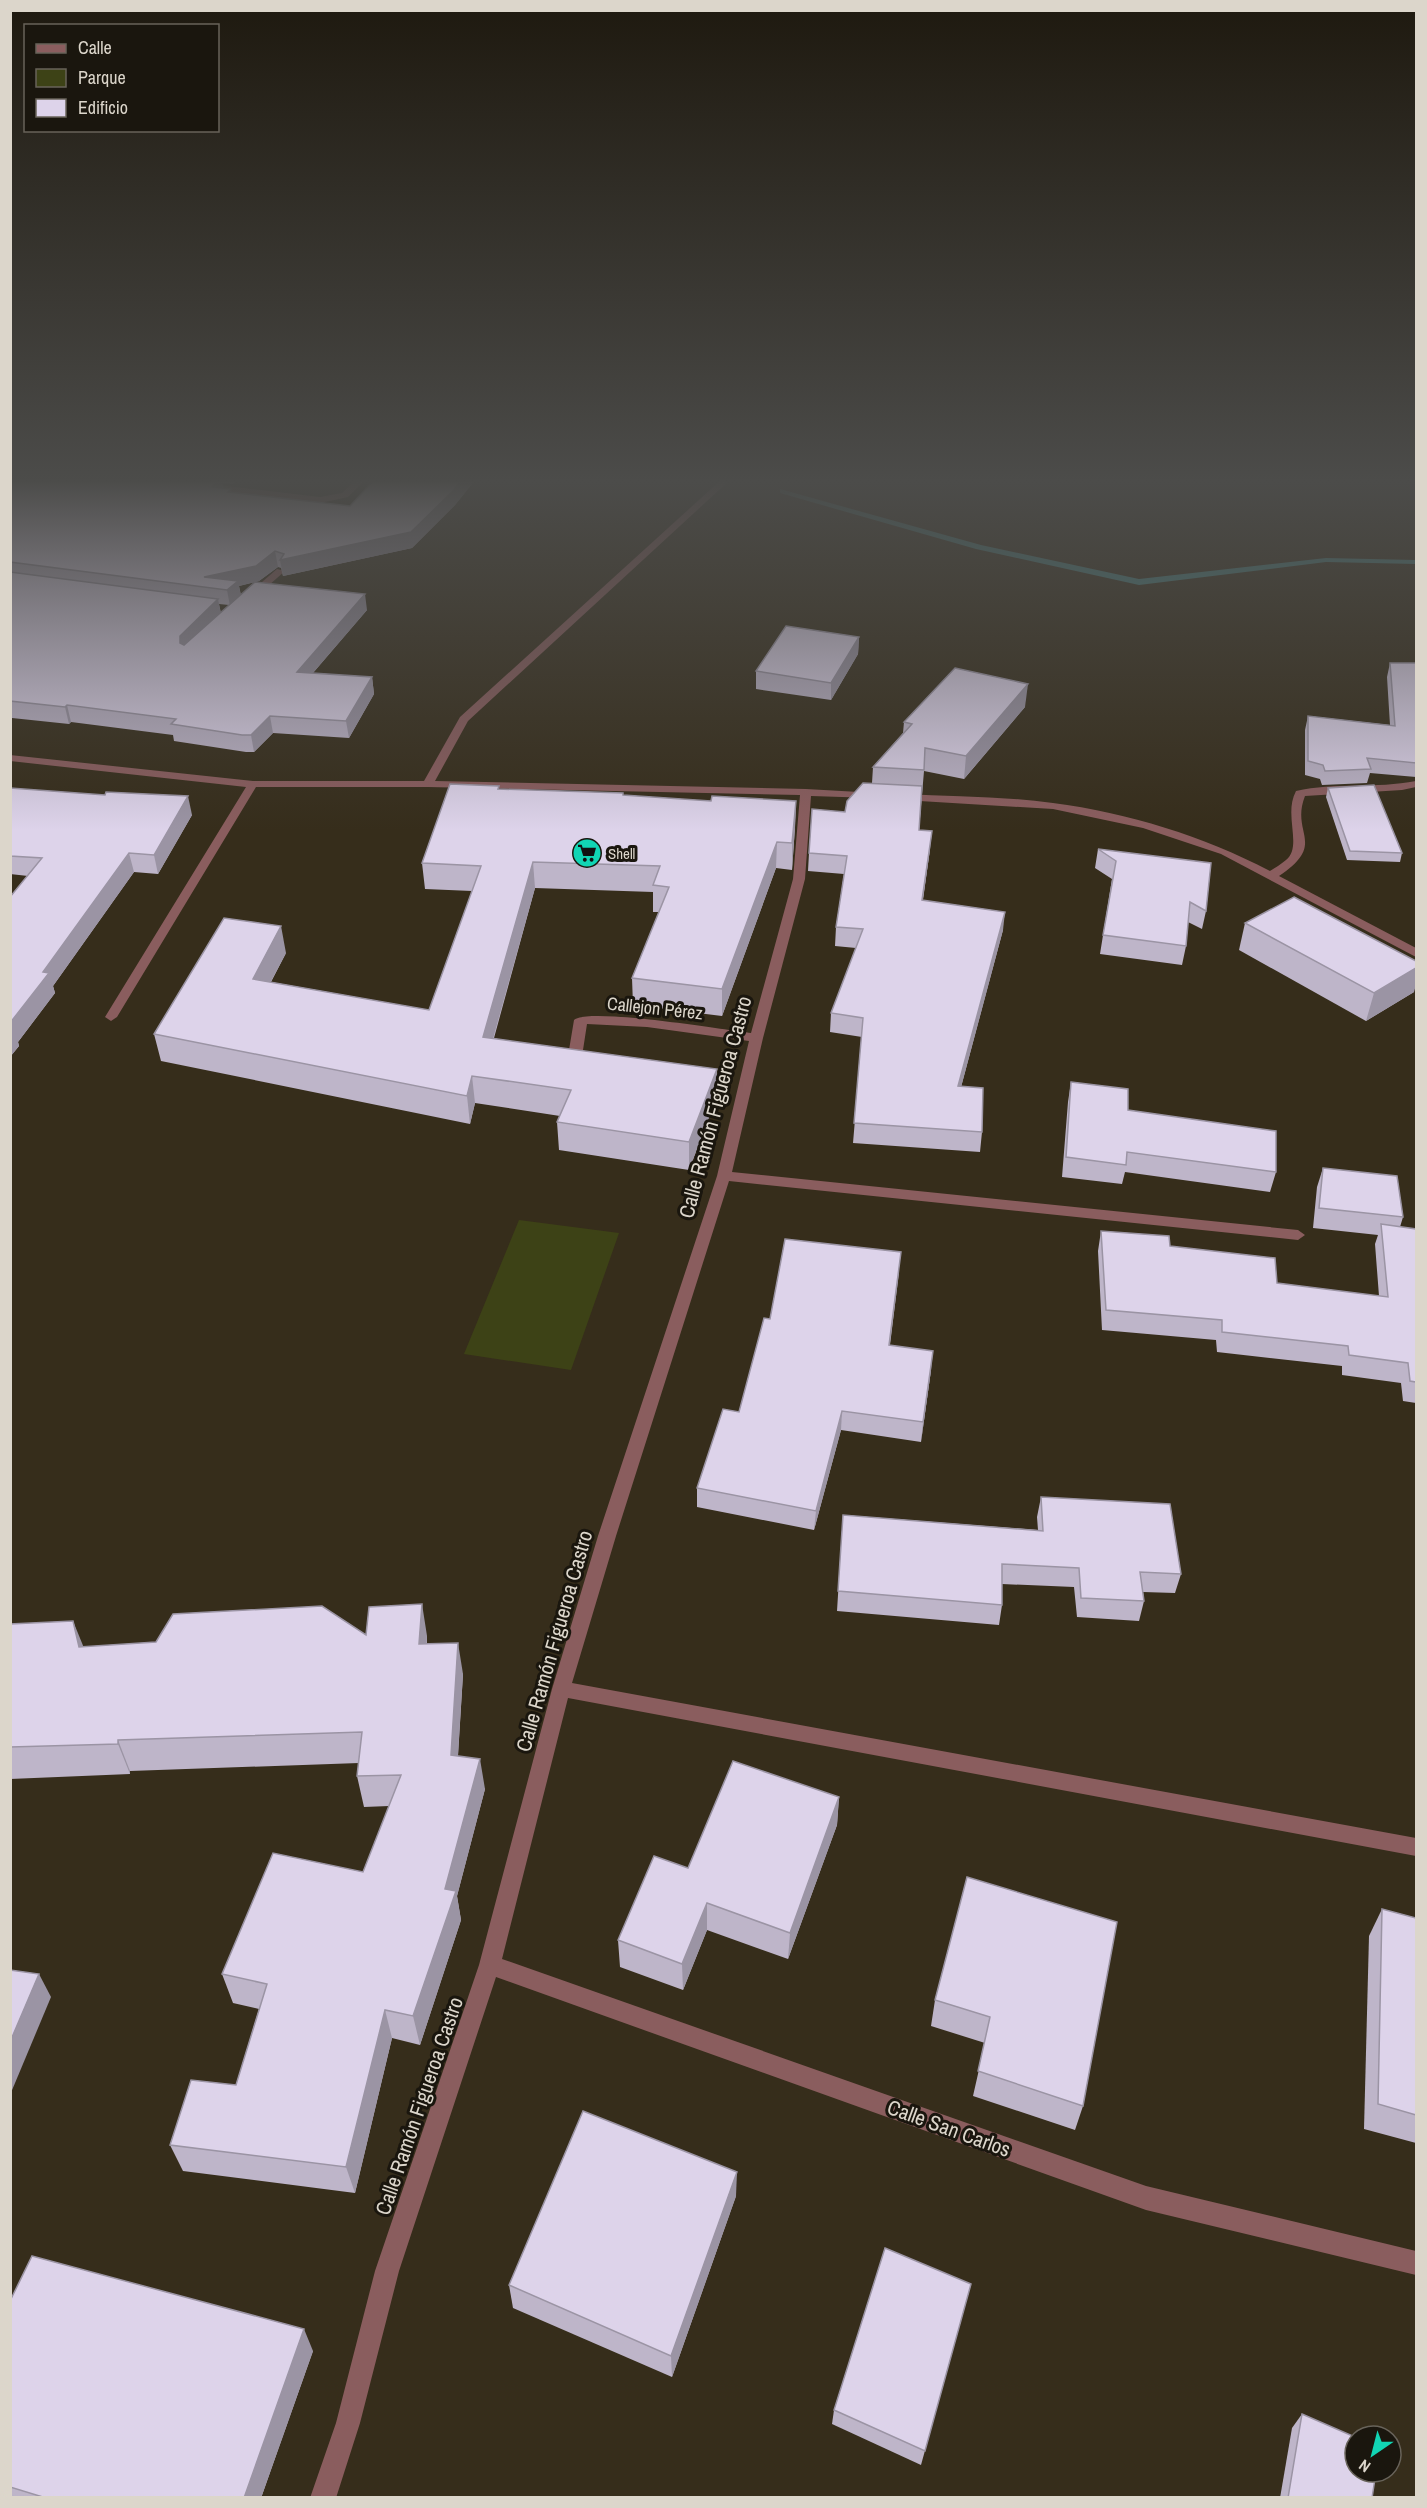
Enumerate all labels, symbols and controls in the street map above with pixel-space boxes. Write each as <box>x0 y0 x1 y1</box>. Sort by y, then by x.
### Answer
legend <box>24 24 219 132</box>
text: Calle <box>78 35 112 60</box>
text: Parque <box>78 65 126 90</box>
text: Edificio <box>78 95 128 120</box>
supermarket icon: Shell <box>571 837 603 869</box>
place label: Shell <box>608 843 635 864</box>
street label: Callejon Pérez <box>606 991 704 1025</box>
street label: Calle Ramón Figueroa Castro <box>671 993 759 1221</box>
street label: Calle Ramón Figueroa Castro <box>509 1527 599 1755</box>
street label: Calle Ramón Figueroa Castro <box>368 1993 470 2219</box>
street label: Calle San Carlos <box>883 2092 1015 2164</box>
north arrow <box>1343 2424 1403 2484</box>
text: N <box>1354 2455 1375 2478</box>

